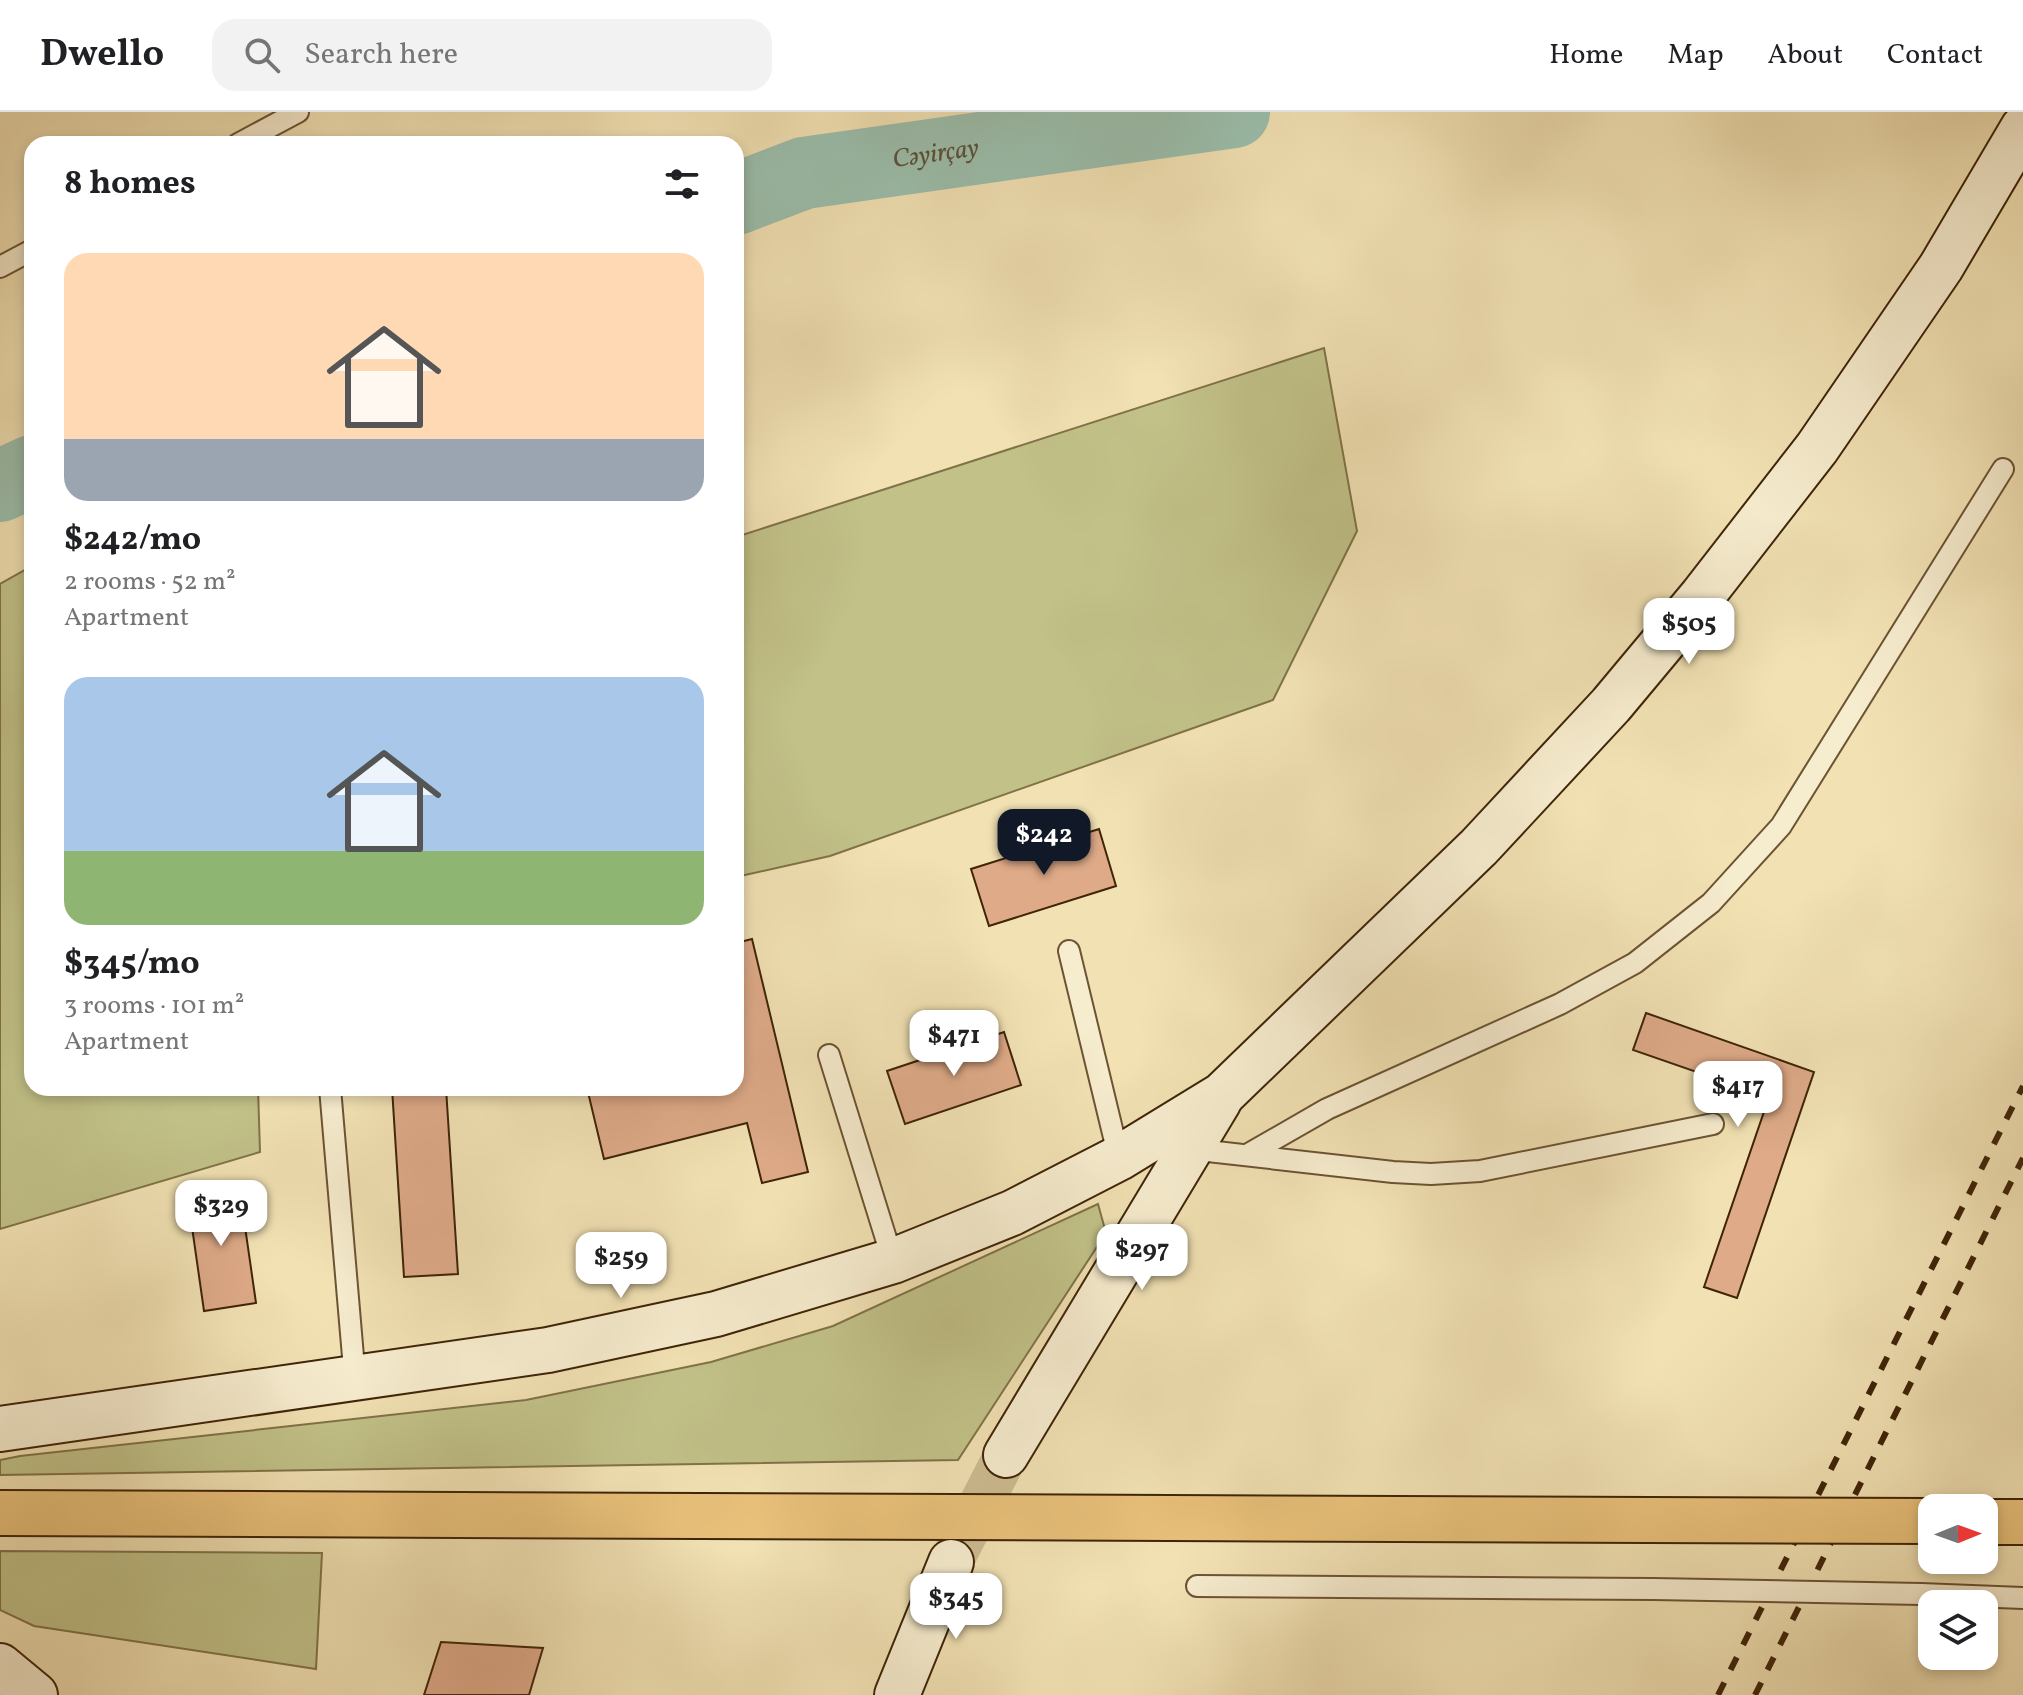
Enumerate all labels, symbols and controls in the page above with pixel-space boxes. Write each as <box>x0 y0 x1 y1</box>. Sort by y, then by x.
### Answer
search box <box>212 19 772 91</box>
text: Dwello <box>40 29 164 82</box>
icon: search <box>240 33 284 77</box>
text: Search here <box>304 34 458 76</box>
text: Home <box>1549 36 1623 75</box>
text: Map <box>1667 36 1723 75</box>
text: About <box>1767 36 1843 75</box>
text: Contact <box>1887 36 1983 75</box>
water label: Cəyirçay <box>890 130 982 178</box>
text: 8 homes <box>64 161 196 208</box>
icon: filters <box>660 162 704 206</box>
icon: home <box>312 305 456 449</box>
text: $242/mo <box>64 517 201 564</box>
text: 2 rooms · 52 m² <box>64 564 236 600</box>
pin: $505 <box>1642 598 1736 666</box>
text: Apartment <box>64 600 189 636</box>
text: $505 <box>1661 606 1717 642</box>
icon: home <box>312 729 456 873</box>
pin: $242 <box>997 809 1091 877</box>
text: $242 <box>1016 817 1072 853</box>
text: $345/mo <box>64 941 200 988</box>
text: 3 rooms · 101 m² <box>64 988 244 1024</box>
pin: $471 <box>907 1010 1001 1078</box>
text: $471 <box>928 1018 980 1054</box>
text: Apartment <box>64 1024 189 1060</box>
pin: $417 <box>1691 1061 1785 1129</box>
text: $417 <box>1711 1069 1765 1105</box>
pin: $329 <box>174 1180 268 1248</box>
text: $329 <box>193 1188 249 1224</box>
pin: $297 <box>1095 1224 1189 1292</box>
pin: $259 <box>574 1232 668 1300</box>
text: $297 <box>1115 1232 1169 1268</box>
text: $259 <box>594 1240 648 1276</box>
north arrow <box>1918 1494 1998 1574</box>
map controls <box>1918 1494 1998 1670</box>
pin: $345 <box>909 1573 1003 1641</box>
text: $345 <box>928 1581 984 1617</box>
button: layers <box>1918 1590 1998 1670</box>

